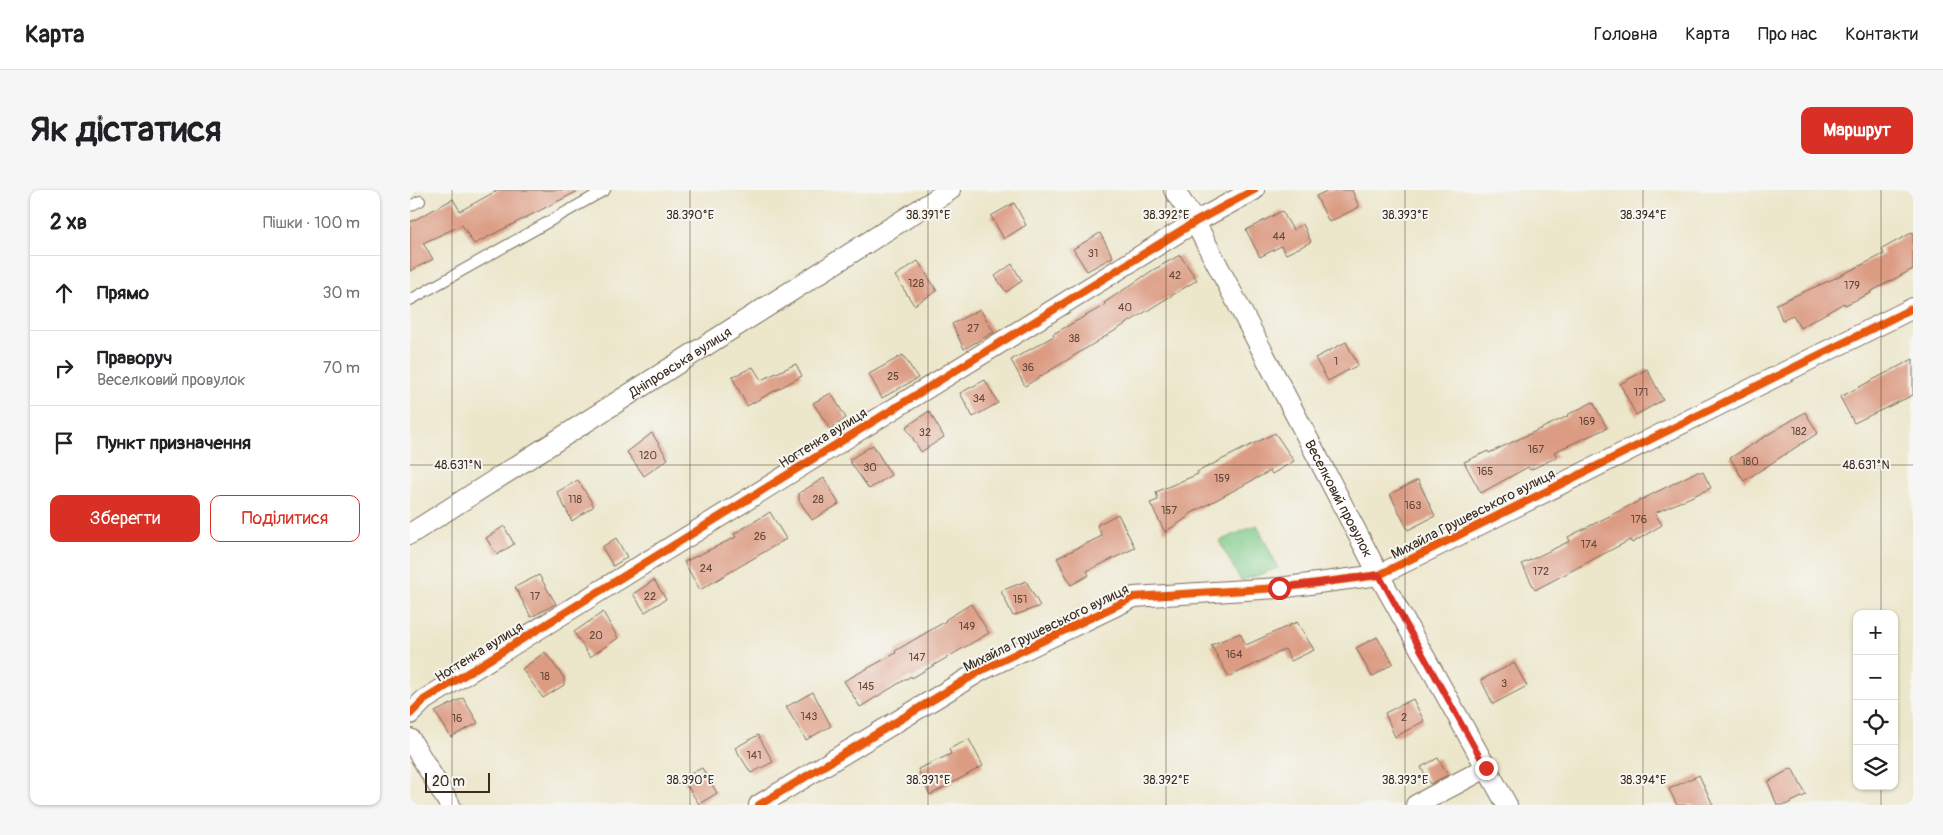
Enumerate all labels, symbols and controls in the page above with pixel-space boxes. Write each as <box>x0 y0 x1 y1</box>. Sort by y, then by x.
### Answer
text: Карта <box>25 20 84 49</box>
text: Головна <box>1594 23 1657 46</box>
text: Карта <box>1685 23 1730 46</box>
text: Про нас <box>1758 23 1817 46</box>
text: Контакти <box>1845 23 1918 46</box>
button: Маршрут <box>1801 107 1913 154</box>
text: Як дістатися <box>30 108 221 152</box>
text: 38.390°E <box>666 208 714 223</box>
text: 38.391°E <box>906 208 950 223</box>
text: 38.392°E <box>1143 208 1189 223</box>
text: 38.393°E <box>1382 208 1428 223</box>
text: 38.394°E <box>1620 208 1666 223</box>
text: 2 хв <box>50 209 87 236</box>
text: Пішки · 100 m <box>263 213 360 233</box>
house number: 44 <box>1273 230 1286 243</box>
house number: 31 <box>1088 247 1098 260</box>
house number: 42 <box>1169 269 1181 282</box>
house number: 128 <box>908 277 924 290</box>
icon: ahead <box>50 279 78 307</box>
house number: 179 <box>1844 279 1860 292</box>
text: Прямо <box>97 281 149 305</box>
text: 30 m <box>322 283 360 303</box>
house number: 40 <box>1118 301 1132 314</box>
house number: 27 <box>967 322 979 335</box>
street label: Дніпровська вулиця <box>625 323 734 402</box>
house number: 38 <box>1068 332 1080 345</box>
text: Праворуч <box>97 346 172 370</box>
icon: right <box>50 354 78 382</box>
house number: 1 <box>1334 355 1338 368</box>
text: 70 m <box>323 358 360 378</box>
house number: 36 <box>1022 361 1034 374</box>
text: Веселковий провулок <box>97 370 246 390</box>
house number: 25 <box>887 370 899 383</box>
house number: 171 <box>1634 386 1648 399</box>
house number: 34 <box>973 392 986 405</box>
street label: Ногтенка вулиця <box>776 404 870 472</box>
house number: 169 <box>1579 415 1596 428</box>
house number: 182 <box>1791 425 1807 438</box>
house number: 32 <box>919 426 931 439</box>
icon: arrive <box>50 429 78 457</box>
text: Пункт призначення <box>97 431 251 455</box>
street label: Веселковий провулок <box>1301 437 1377 560</box>
house number: 167 <box>1528 443 1544 456</box>
house number: 120 <box>639 449 657 462</box>
house number: 180 <box>1741 455 1759 468</box>
text: 48.631°N <box>434 458 482 473</box>
text: 48.631°N <box>1842 458 1890 473</box>
house number: 30 <box>863 461 877 474</box>
street label: Михайла Грушевського вулиця <box>1388 465 1558 563</box>
house number: 165 <box>1477 465 1493 478</box>
house number: 159 <box>1214 472 1230 485</box>
house number: 118 <box>568 493 583 506</box>
house number: 28 <box>812 493 824 506</box>
button: Зберегти <box>50 495 200 542</box>
button: Поділитися <box>210 495 360 542</box>
house number: 163 <box>1405 499 1421 512</box>
house number: 157 <box>1161 504 1177 517</box>
house number: 176 <box>1631 513 1647 526</box>
house number: 26 <box>754 530 766 543</box>
house number: 174 <box>1581 538 1598 551</box>
house number: 24 <box>700 562 713 575</box>
house number: 172 <box>1533 565 1549 578</box>
route start <box>1268 577 1291 600</box>
street label: Михайла Грушевського вулиця <box>961 580 1131 676</box>
house number: 17 <box>530 590 540 603</box>
house number: 22 <box>644 590 656 603</box>
house number: 151 <box>1013 593 1027 606</box>
map controls <box>1853 610 1898 790</box>
button: + <box>1853 610 1898 655</box>
street label: Ногтенка вулиця <box>432 618 526 686</box>
house number: 149 <box>959 620 976 633</box>
house number: 20 <box>589 629 603 642</box>
house number: 164 <box>1225 648 1243 661</box>
house number: 147 <box>909 651 925 664</box>
button: − <box>1853 655 1898 700</box>
house number: 18 <box>540 670 550 683</box>
house number: 3 <box>1501 677 1507 690</box>
house number: 145 <box>858 680 874 693</box>
button: locate <box>1853 700 1898 745</box>
house number: 143 <box>801 710 817 723</box>
house number: 2 <box>1401 711 1407 724</box>
house number: 16 <box>452 712 462 725</box>
button: layers <box>1853 745 1898 790</box>
house number: 141 <box>747 749 761 762</box>
route end <box>1475 757 1498 780</box>
scale bar <box>425 770 490 793</box>
text: 20 m <box>432 773 465 790</box>
text: 38.390°E <box>666 773 714 788</box>
text: 38.391°E <box>906 773 950 788</box>
text: 38.392°E <box>1143 773 1189 788</box>
text: 38.393°E <box>1382 773 1428 788</box>
text: 38.394°E <box>1620 773 1666 788</box>

